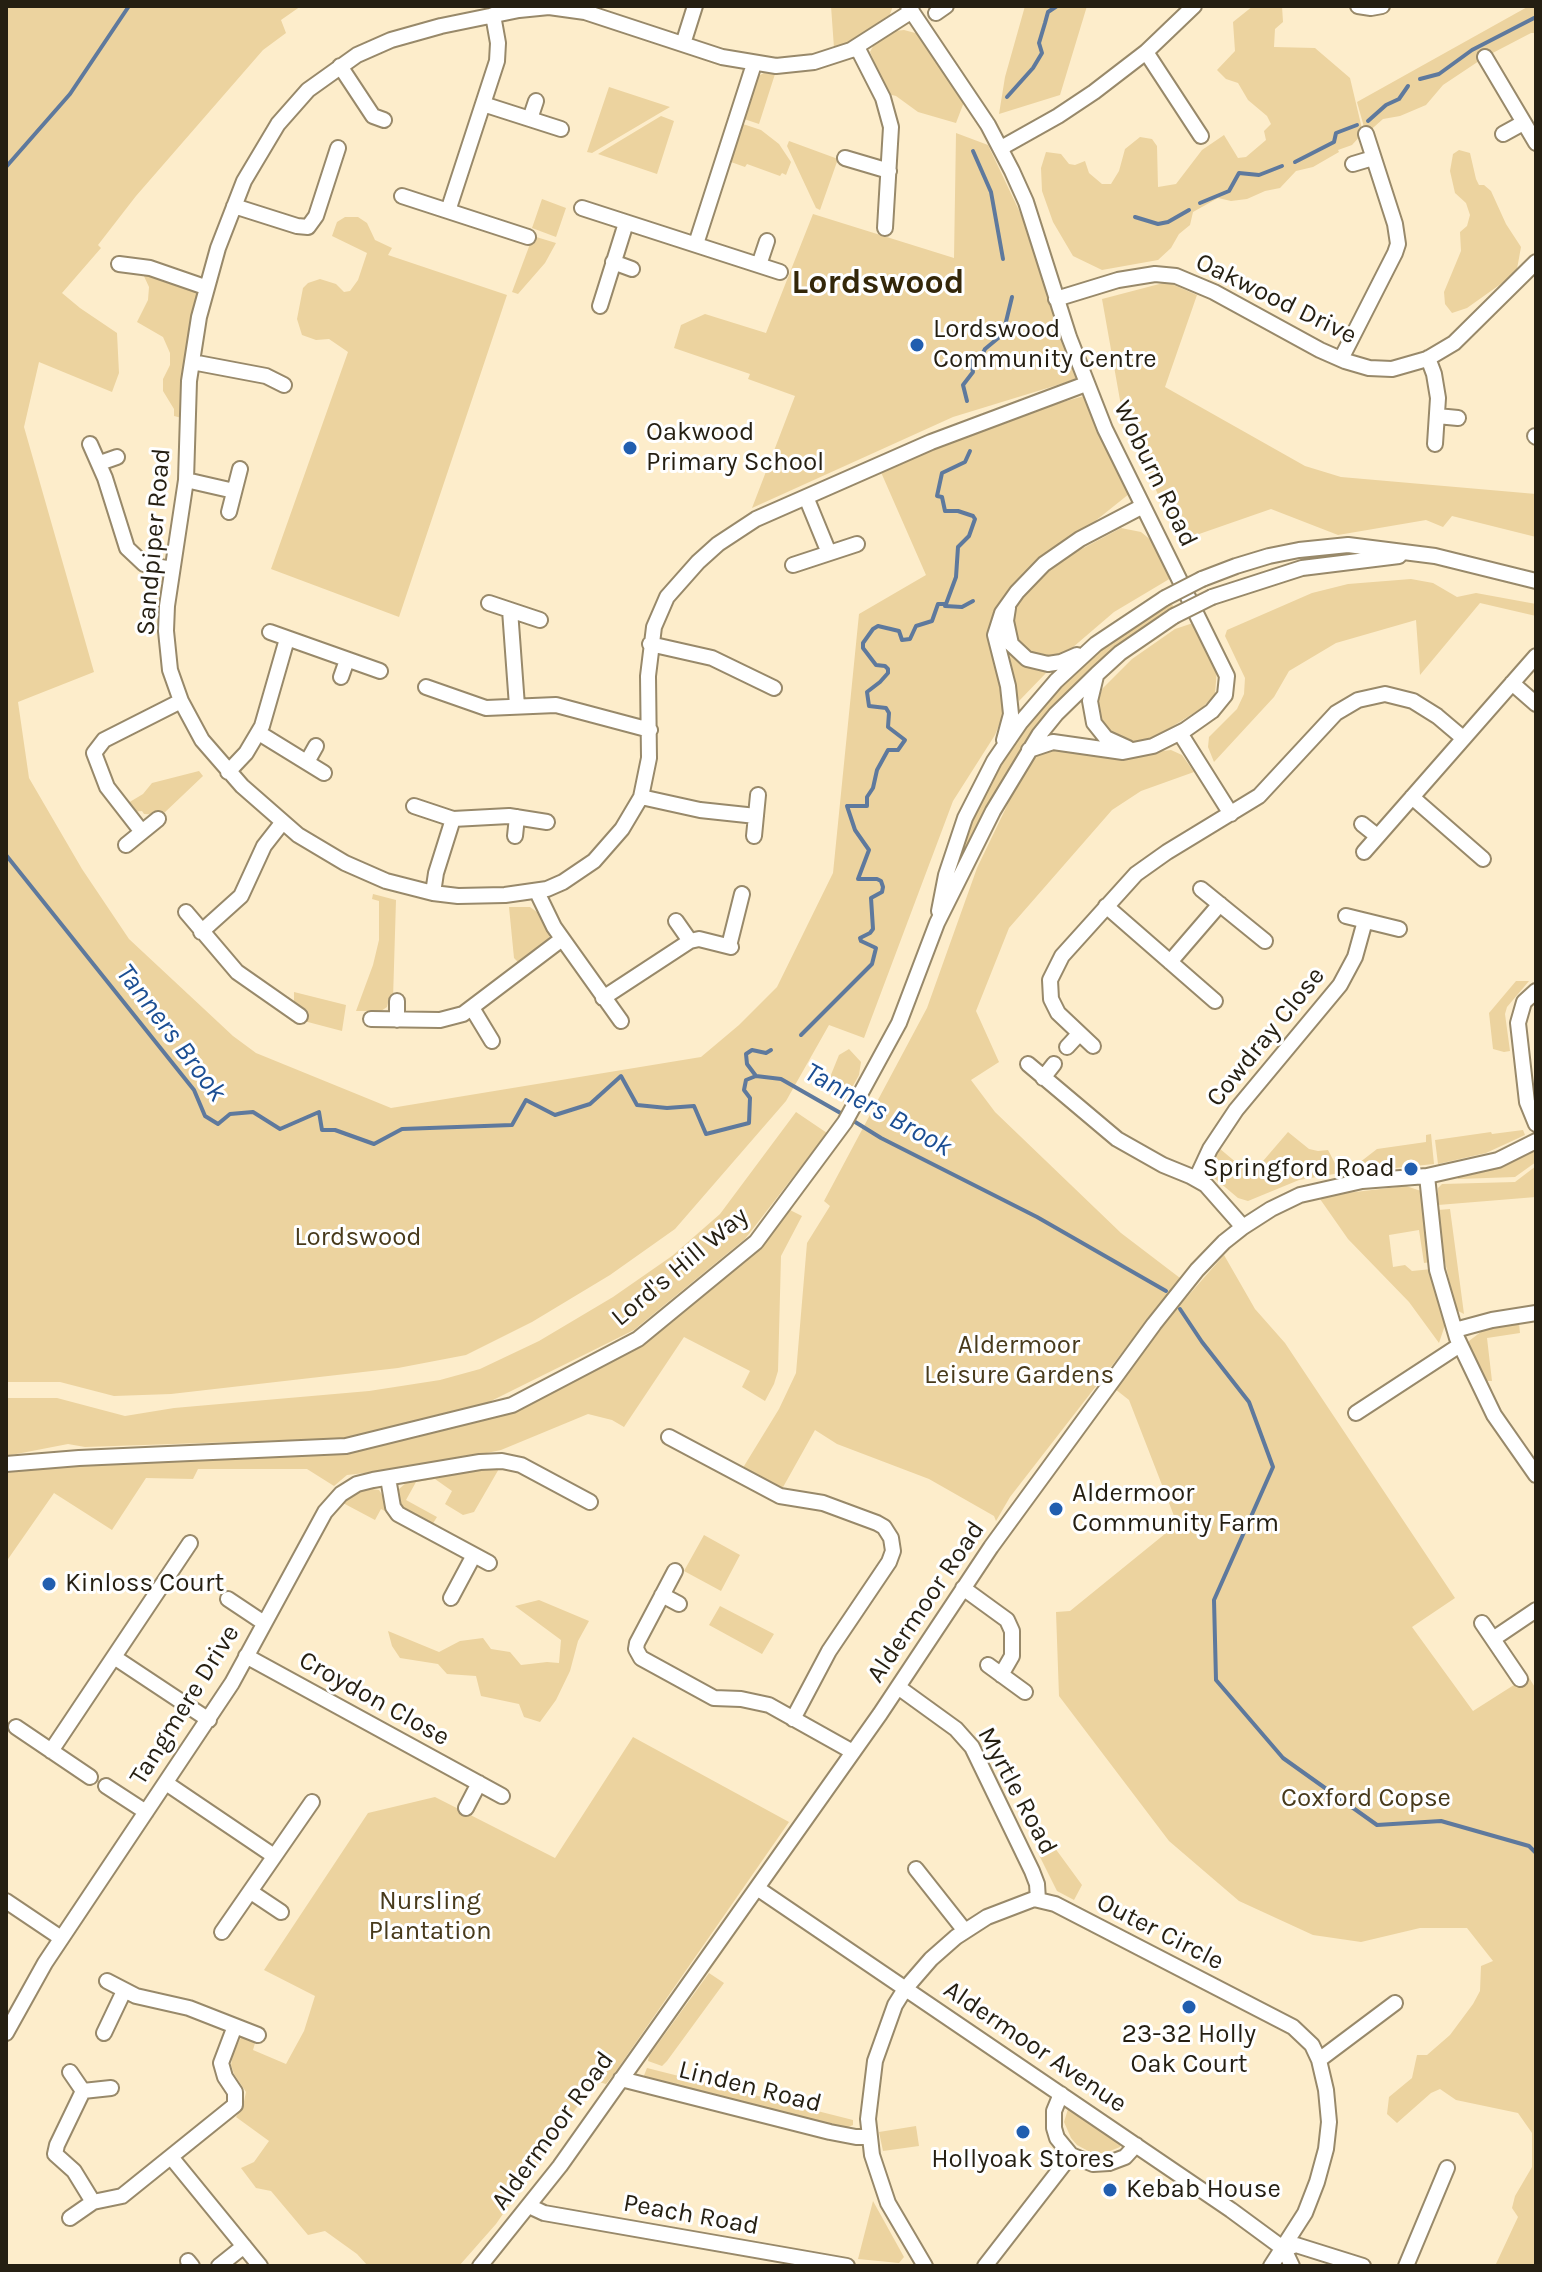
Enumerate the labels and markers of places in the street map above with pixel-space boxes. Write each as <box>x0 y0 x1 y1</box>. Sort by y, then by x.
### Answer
place label: Lordswood Community Centre <box>933 314 1157 376</box>
marker: Lordswood Community Centre <box>908 336 926 354</box>
place label: Oakwood Primary School <box>646 417 824 478</box>
marker: Oakwood Primary School <box>621 439 639 457</box>
place label: Springford Road <box>1203 1153 1395 1185</box>
marker: Springford Road <box>1402 1160 1420 1178</box>
place label: Aldermoor Community Farm <box>1072 1478 1279 1540</box>
marker: Aldermoor Community Farm <box>1047 1500 1065 1518</box>
place label: Kinloss Court <box>65 1568 224 1600</box>
marker: Kinloss Court <box>40 1575 58 1593</box>
marker: 23-32 Holly Oak Court <box>1180 1998 1198 2016</box>
place label: 23-32 Holly Oak Court <box>1122 2019 1256 2080</box>
marker: Hollyoak Stores <box>1014 2123 1032 2141</box>
place label: Hollyoak Stores <box>931 2144 1115 2176</box>
place label: Kebab House <box>1126 2174 1281 2206</box>
marker: Kebab House <box>1101 2181 1119 2199</box>

